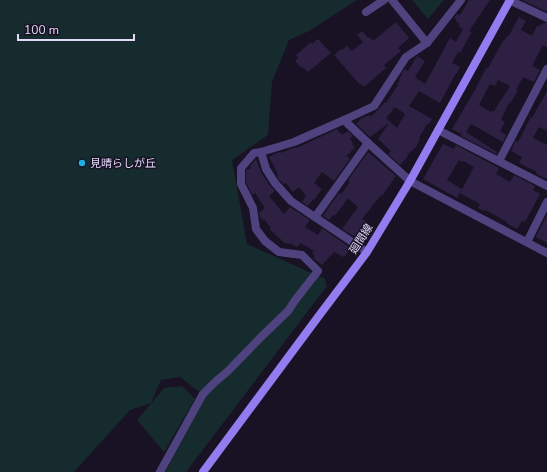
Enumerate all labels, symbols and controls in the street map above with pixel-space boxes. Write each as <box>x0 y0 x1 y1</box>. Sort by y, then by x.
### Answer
scale bar <box>18 16 134 42</box>
text: 100 m <box>24 22 59 38</box>
place label: 見晴らしが丘 <box>90 156 156 171</box>
marker: 見晴らしが丘 <box>77 158 87 168</box>
street label: 廻間線 <box>346 221 376 257</box>

